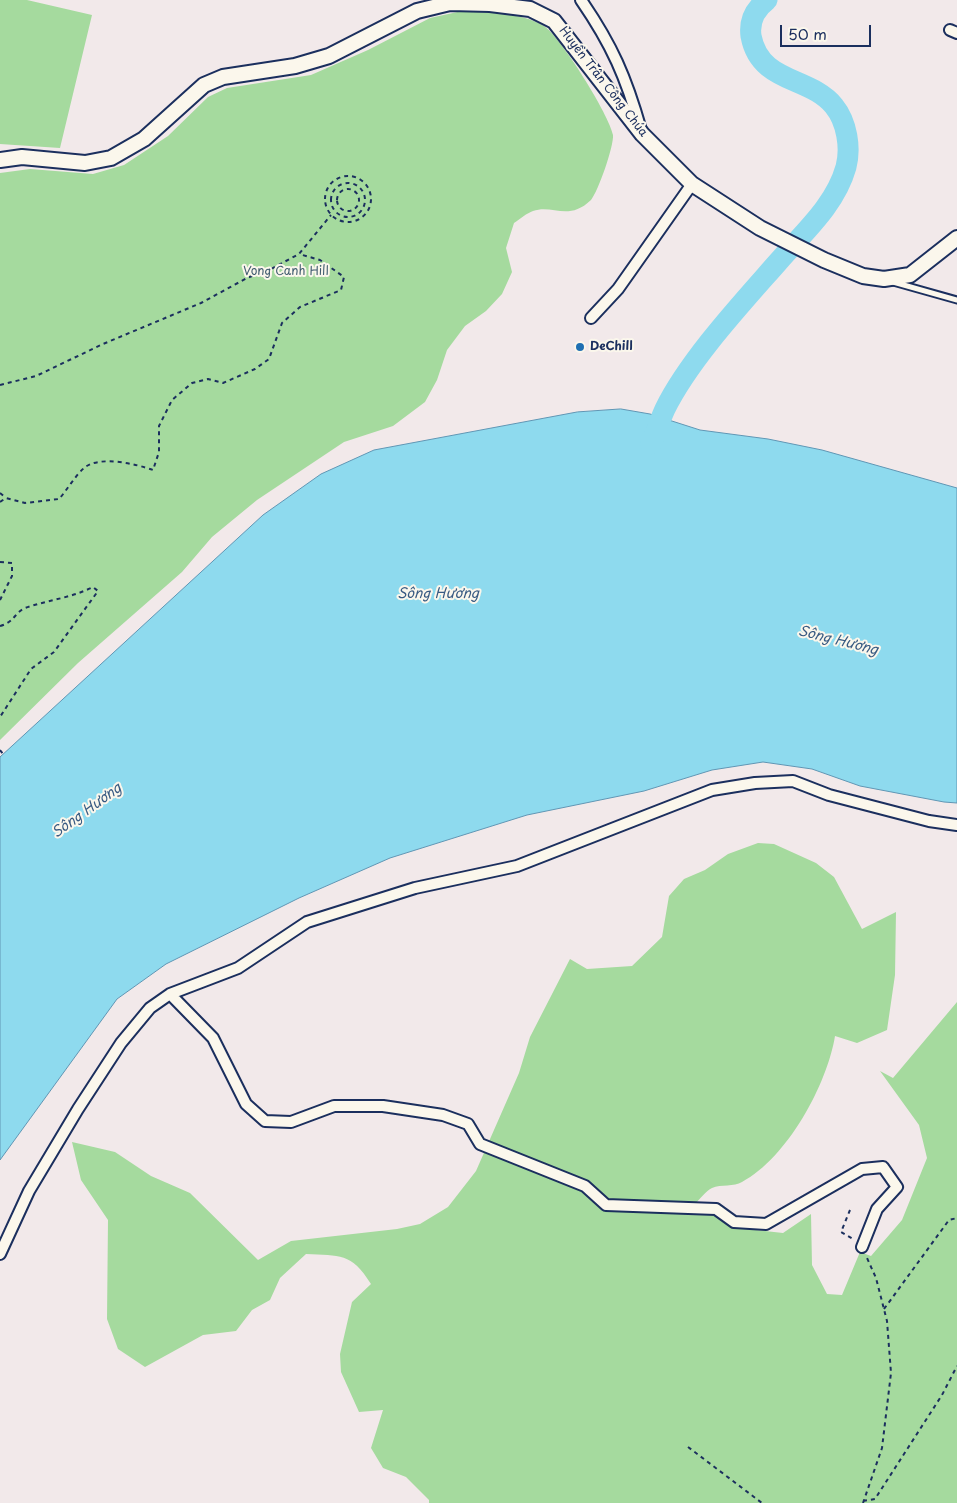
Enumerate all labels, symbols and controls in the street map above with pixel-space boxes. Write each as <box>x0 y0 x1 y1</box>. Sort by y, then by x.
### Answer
scale bar <box>782 15 873 47</box>
text: 50 m <box>788 22 827 45</box>
street label: Huyền Trân Công Chúa <box>556 24 650 140</box>
park label: Vong Canh Hill <box>243 265 329 279</box>
place label: DeChill <box>590 340 633 354</box>
marker: DeChill <box>574 341 586 353</box>
water label: Sông Hương <box>397 586 479 602</box>
water label: Sông Hương <box>796 623 880 659</box>
water label: Sông Hương <box>49 780 125 842</box>

